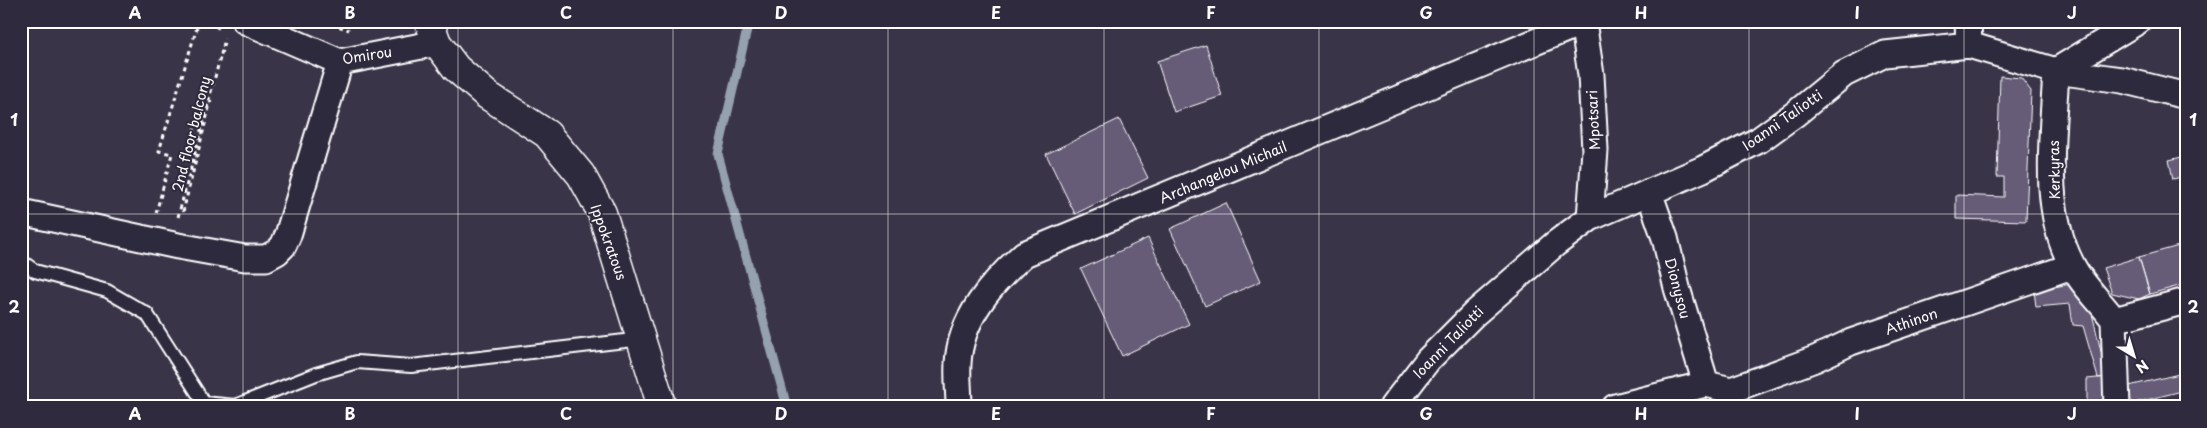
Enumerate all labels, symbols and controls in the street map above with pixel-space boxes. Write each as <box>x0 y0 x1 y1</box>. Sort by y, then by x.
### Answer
text: A <box>129 0 142 24</box>
text: B <box>345 0 356 24</box>
text: C <box>560 0 572 24</box>
text: D <box>775 0 787 24</box>
text: E <box>991 0 1001 24</box>
text: F <box>1206 0 1216 24</box>
text: G <box>1419 0 1433 24</box>
text: H <box>1635 0 1647 24</box>
text: I <box>1854 0 1860 24</box>
text: J <box>2067 0 2077 24</box>
street label: Omirou <box>341 41 393 69</box>
street label: 2nd floor balcony <box>166 74 216 194</box>
street label: Ioanni Taliotti <box>1738 84 1827 156</box>
street label: Mpotsari <box>1581 89 1605 151</box>
text: 1 <box>10 107 18 131</box>
text: 1 <box>2189 107 2197 131</box>
street label: Archangelou Michail <box>1156 136 1290 208</box>
street label: Kerkyras <box>2043 140 2065 200</box>
street label: Ippokratous <box>586 201 632 283</box>
street label: Dionysou <box>1660 255 1696 321</box>
text: 2 <box>8 294 20 318</box>
text: 2 <box>2187 294 2199 318</box>
street label: Ioanni Taliotti <box>1408 301 1488 383</box>
street label: Athinon <box>1882 302 1940 340</box>
north arrow <box>2110 330 2160 380</box>
text: N <box>2131 355 2153 378</box>
text: A <box>129 401 142 425</box>
text: B <box>345 401 356 425</box>
text: C <box>560 401 572 425</box>
text: D <box>775 401 787 425</box>
text: E <box>991 401 1001 425</box>
text: F <box>1206 401 1216 425</box>
text: G <box>1419 401 1433 425</box>
text: H <box>1635 401 1647 425</box>
text: I <box>1854 401 1860 425</box>
text: J <box>2067 401 2077 425</box>

